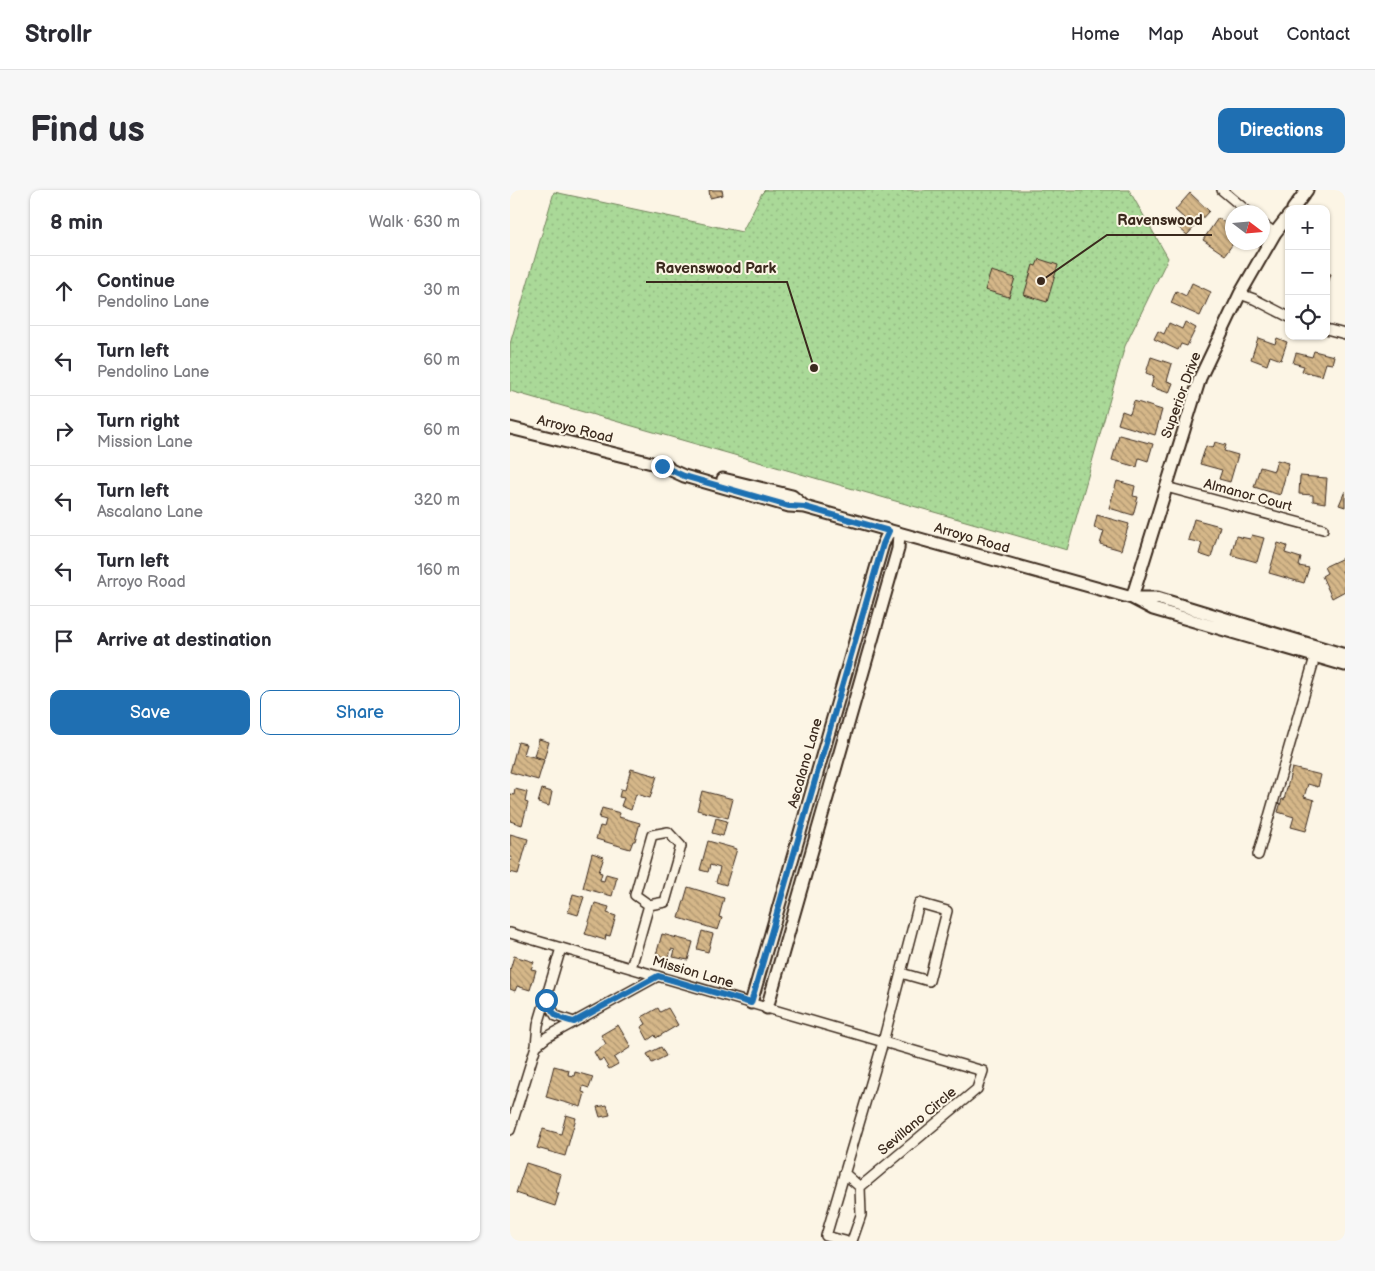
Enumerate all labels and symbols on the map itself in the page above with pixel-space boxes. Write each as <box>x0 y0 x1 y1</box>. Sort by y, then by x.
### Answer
callout: Ravenswood <box>1107 205 1212 235</box>
north arrow <box>1225 205 1270 250</box>
text: Ravenswood <box>1117 211 1203 230</box>
callout: Ravenswood Park <box>646 252 787 282</box>
text: Ravenswood Park <box>656 259 777 278</box>
street label: Superior Drive <box>1157 349 1205 441</box>
street label: Arroyo Road <box>535 411 615 447</box>
route end <box>651 455 674 478</box>
street label: Almanor Court <box>1202 475 1295 515</box>
street label: Arroyo Road <box>932 519 1012 557</box>
street label: Ascalano Lane <box>784 716 826 810</box>
street label: Mission Lane <box>650 952 736 992</box>
route start <box>535 989 558 1012</box>
street label: Sevillano Circle <box>874 1083 960 1159</box>

